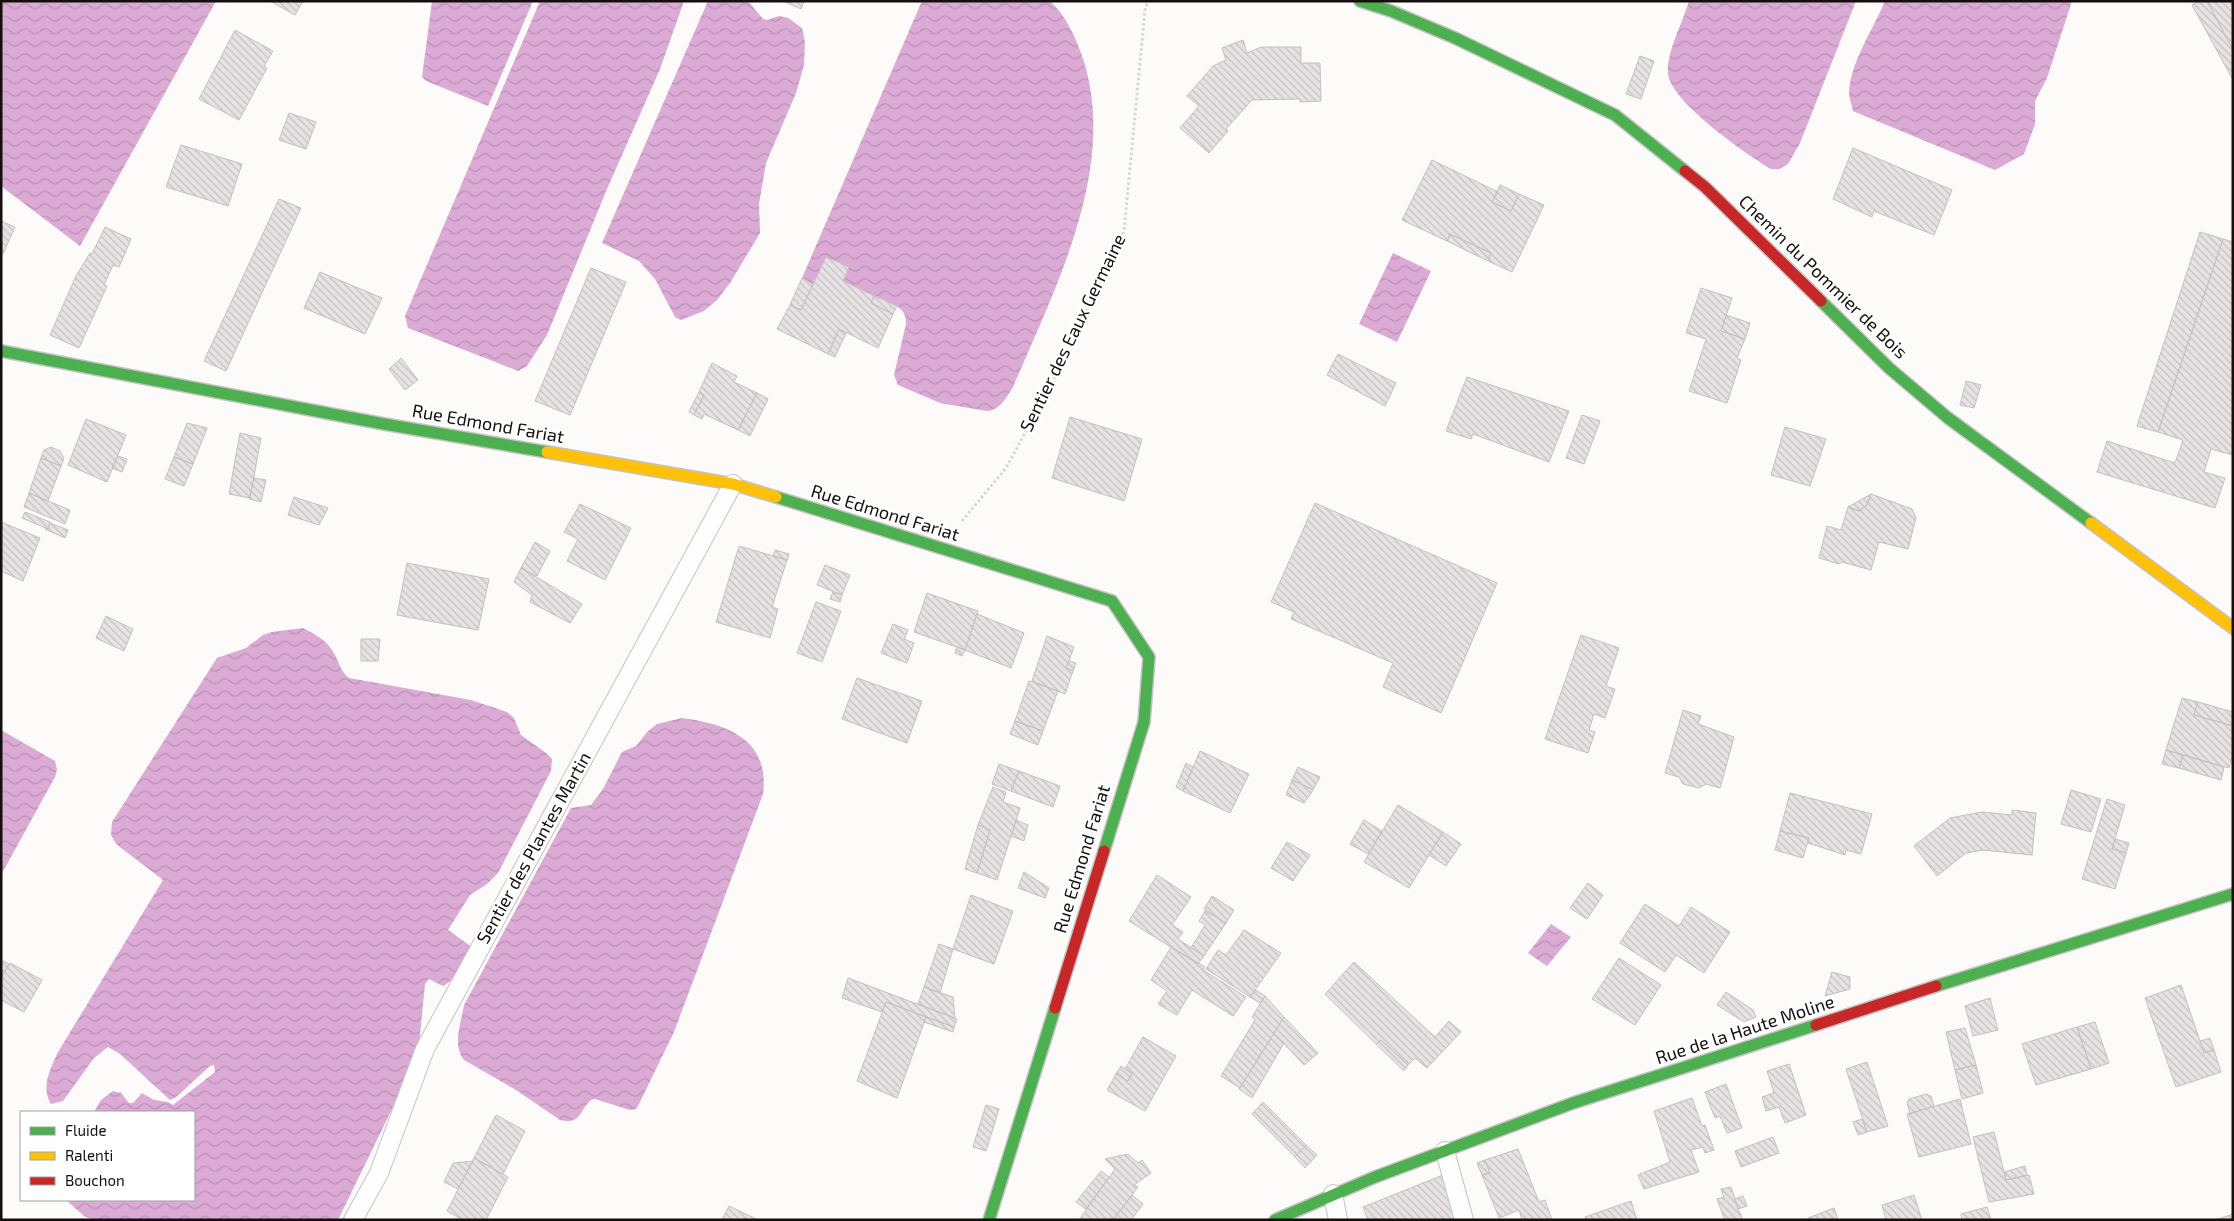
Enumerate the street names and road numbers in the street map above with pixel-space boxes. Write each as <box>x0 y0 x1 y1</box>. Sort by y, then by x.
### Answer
street label: Chemin du Pommier de Bois <box>1735 190 1913 363</box>
street label: Sentier des Eaux Germaine <box>1015 230 1130 435</box>
street label: Rue Edmond Fariat <box>411 399 566 447</box>
street label: Rue Edmond Fariat <box>809 479 962 545</box>
street label: Sentier des Plantes Martin <box>471 748 595 947</box>
street label: Rue Edmond Fariat <box>1048 782 1114 935</box>
street label: Rue de la Haute Moline <box>1652 990 1837 1068</box>

